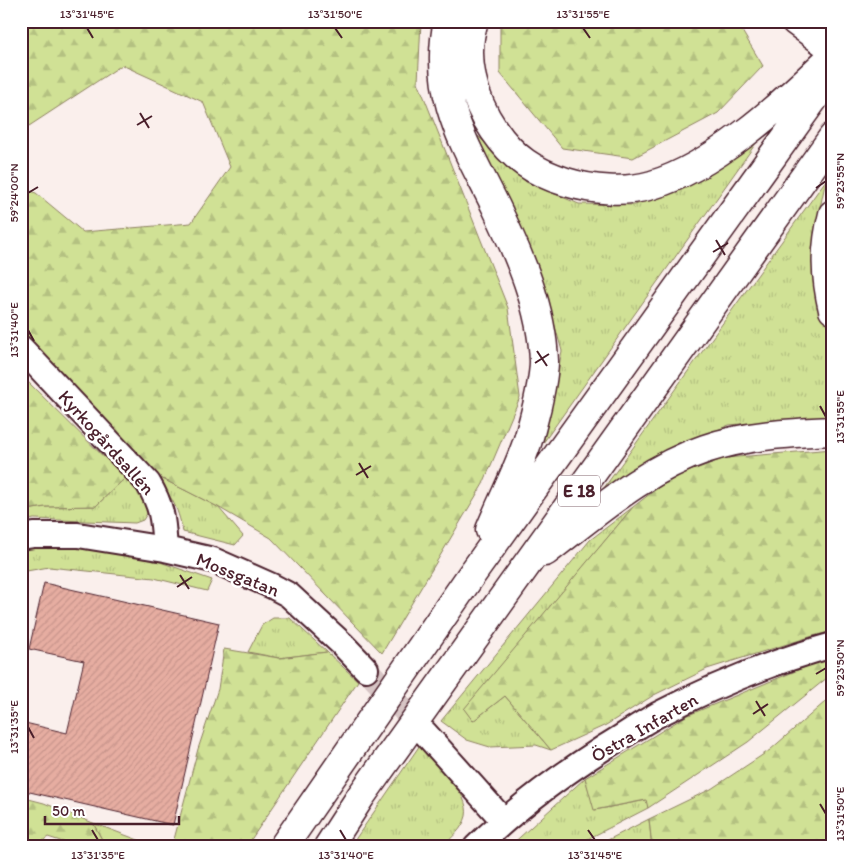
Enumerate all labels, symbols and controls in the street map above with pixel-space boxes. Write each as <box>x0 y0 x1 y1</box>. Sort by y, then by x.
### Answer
text: 13°31'45"E <box>60 7 115 21</box>
text: 13°31'50"E <box>308 7 363 21</box>
text: 13°31'55"E <box>556 7 610 21</box>
text: 59°23'55"N <box>833 153 847 209</box>
text: 59°24'00"N <box>7 163 21 223</box>
text: 13°31'40"E <box>7 302 21 358</box>
street label: Kyrkogårdsallén <box>54 385 160 500</box>
text: 13°31'55"E <box>833 390 847 444</box>
road number: E 18 <box>558 476 600 506</box>
street label: Mossgatan <box>193 547 283 602</box>
text: 59°23'50"N <box>833 639 847 697</box>
street label: Östra Infarten <box>587 688 702 767</box>
text: 13°31'35"E <box>7 700 21 754</box>
text: 13°31'50"E <box>833 786 847 841</box>
scale bar <box>45 793 179 825</box>
text: 50 m <box>52 802 85 820</box>
text: 13°31'35"E <box>71 848 125 862</box>
text: 13°31'40"E <box>318 848 374 862</box>
text: 13°31'45"E <box>568 848 623 862</box>

